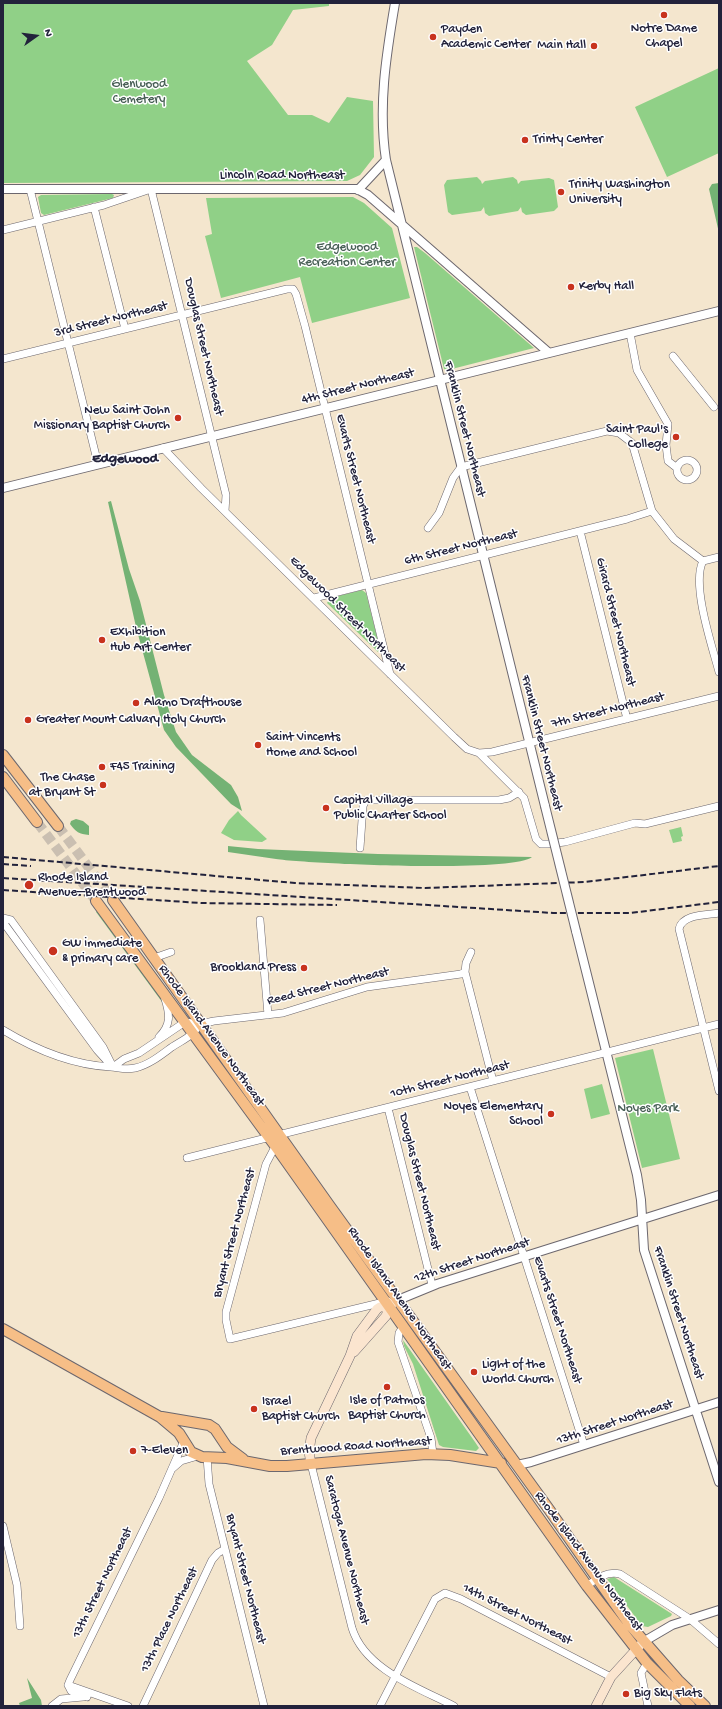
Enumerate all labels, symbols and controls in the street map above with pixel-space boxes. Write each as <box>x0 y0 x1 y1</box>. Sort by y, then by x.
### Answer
marker: Notre Dame Chapel <box>659 10 669 20</box>
north arrow <box>16 16 56 56</box>
place label: Notre Dame Chapel <box>631 21 697 52</box>
place label: Payden Academic Center <box>441 22 531 53</box>
text: N <box>41 28 54 38</box>
marker: Payden Academic Center <box>428 32 438 42</box>
place label: Main Hall <box>537 38 586 54</box>
marker: Main Hall <box>589 41 599 51</box>
park label: Glenwood Cemetery <box>111 77 167 108</box>
place label: Trinty Center <box>533 132 603 148</box>
marker: Trinty Center <box>520 135 530 145</box>
street label: Lincoln Road Northeast <box>220 168 344 184</box>
place label: Trinity Washington University <box>569 177 670 208</box>
marker: Trinity Washington University <box>556 187 566 197</box>
park label: Edgewood Recreation Center <box>298 240 396 271</box>
street label: Douglas Street Northeast <box>180 277 226 417</box>
place label: Kerby Hall <box>579 279 634 295</box>
marker: Kerby Hall <box>566 282 576 292</box>
street label: 3rd Street Northeast <box>53 298 169 342</box>
street label: Franklin Street Northeast <box>440 360 488 498</box>
street label: 4th Street Northeast <box>300 365 416 409</box>
place label: New Saint John Missionary Baptist Church <box>34 403 170 434</box>
marker: New Saint John Missionary Baptist Church <box>173 413 183 423</box>
street label: Evarts Street Northeast <box>331 413 379 545</box>
place label: Saint Paul's College <box>606 422 668 453</box>
marker: Saint Paul's College <box>671 432 681 442</box>
district label: Edgewood <box>92 452 158 468</box>
street label: 6th Street Northeast <box>403 526 519 570</box>
street label: Edgewood Street Northeast <box>286 554 408 676</box>
street label: Girard Street Northeast <box>591 556 639 688</box>
place label: Exhibition Hub Art Center <box>110 625 191 656</box>
marker: Exhibition Hub Art Center <box>97 635 107 645</box>
street label: Franklin Street Northeast <box>517 674 565 812</box>
street label: 7th Street Northeast <box>550 689 666 733</box>
place label: Alamo Drafthouse <box>144 695 242 711</box>
marker: Alamo Drafthouse <box>131 698 141 708</box>
place label: Greater Mount Calvary Holy Church <box>36 712 226 728</box>
marker: Greater Mount Calvary Holy Church <box>23 715 33 725</box>
place label: Saint Vincents Home and School <box>266 730 357 761</box>
marker: Saint Vincents Home and School <box>253 740 263 750</box>
place label: F45 Training <box>110 759 175 775</box>
marker: F45 Training <box>97 762 107 772</box>
place label: The Chase at Bryant St <box>29 770 95 801</box>
marker: The Chase at Bryant St <box>98 780 108 790</box>
place label: Capital Village Public Charter School <box>334 793 447 824</box>
marker: Capital Village Public Charter School <box>321 803 331 813</box>
place label: Rhode Island Avenue–Brentwood <box>38 870 146 901</box>
marker: Rhode Island Avenue–Brentwood <box>23 879 35 891</box>
place label: GW immediate & primary care <box>62 936 142 967</box>
marker: GW immediate & primary care <box>47 945 59 957</box>
place label: Brookland Press <box>210 960 296 976</box>
street label: Rhode Island Avenue Northeast <box>154 962 268 1110</box>
marker: Brookland Press <box>299 963 309 973</box>
street label: Reed Street Northeast <box>266 964 390 1010</box>
street label: 10th Street Northeast <box>389 1058 511 1102</box>
place label: Noyes Elementary School <box>443 1099 543 1130</box>
park label: Noyes Park <box>618 1101 678 1117</box>
marker: Noyes Elementary School <box>546 1109 556 1119</box>
street label: Douglas Street Northeast <box>394 1112 444 1252</box>
street label: Bryant Street Northeast <box>210 1167 260 1299</box>
street label: Rhode Island Avenue Northeast <box>344 1224 454 1374</box>
street label: 12th Street Northeast <box>412 1235 532 1287</box>
street label: Franklin Street Northeast <box>649 1244 707 1382</box>
street label: Evarts Street Northeast <box>529 1254 585 1386</box>
place label: Light of the World Church <box>482 1357 554 1388</box>
marker: Light of the World Church <box>469 1367 479 1377</box>
marker: Isle of Patmos Baptist Church <box>382 1382 392 1392</box>
place label: Isle of Patmos Baptist Church <box>348 1393 426 1424</box>
place label: Israel Baptist Church <box>262 1394 340 1425</box>
street label: 13th Street Northeast <box>555 1397 675 1449</box>
marker: Israel Baptist Church <box>249 1404 259 1414</box>
street label: Brentwood Road Northeast <box>280 1434 432 1460</box>
place label: 7-Eleven <box>141 1443 188 1459</box>
marker: 7-Eleven <box>128 1446 138 1456</box>
street label: Saratoga Avenue Northeast <box>320 1474 372 1626</box>
street label: Rhode Island Avenue Northeast <box>530 1489 646 1635</box>
street label: Bryant Street Northeast <box>221 1512 269 1646</box>
street label: 13th Street Northeast <box>69 1525 137 1641</box>
street label: 13th Place Northeast <box>138 1565 202 1675</box>
street label: 14th Street Northeast <box>460 1581 574 1649</box>
place label: Big Sky Flats <box>634 1686 702 1702</box>
marker: Big Sky Flats <box>621 1689 631 1699</box>

